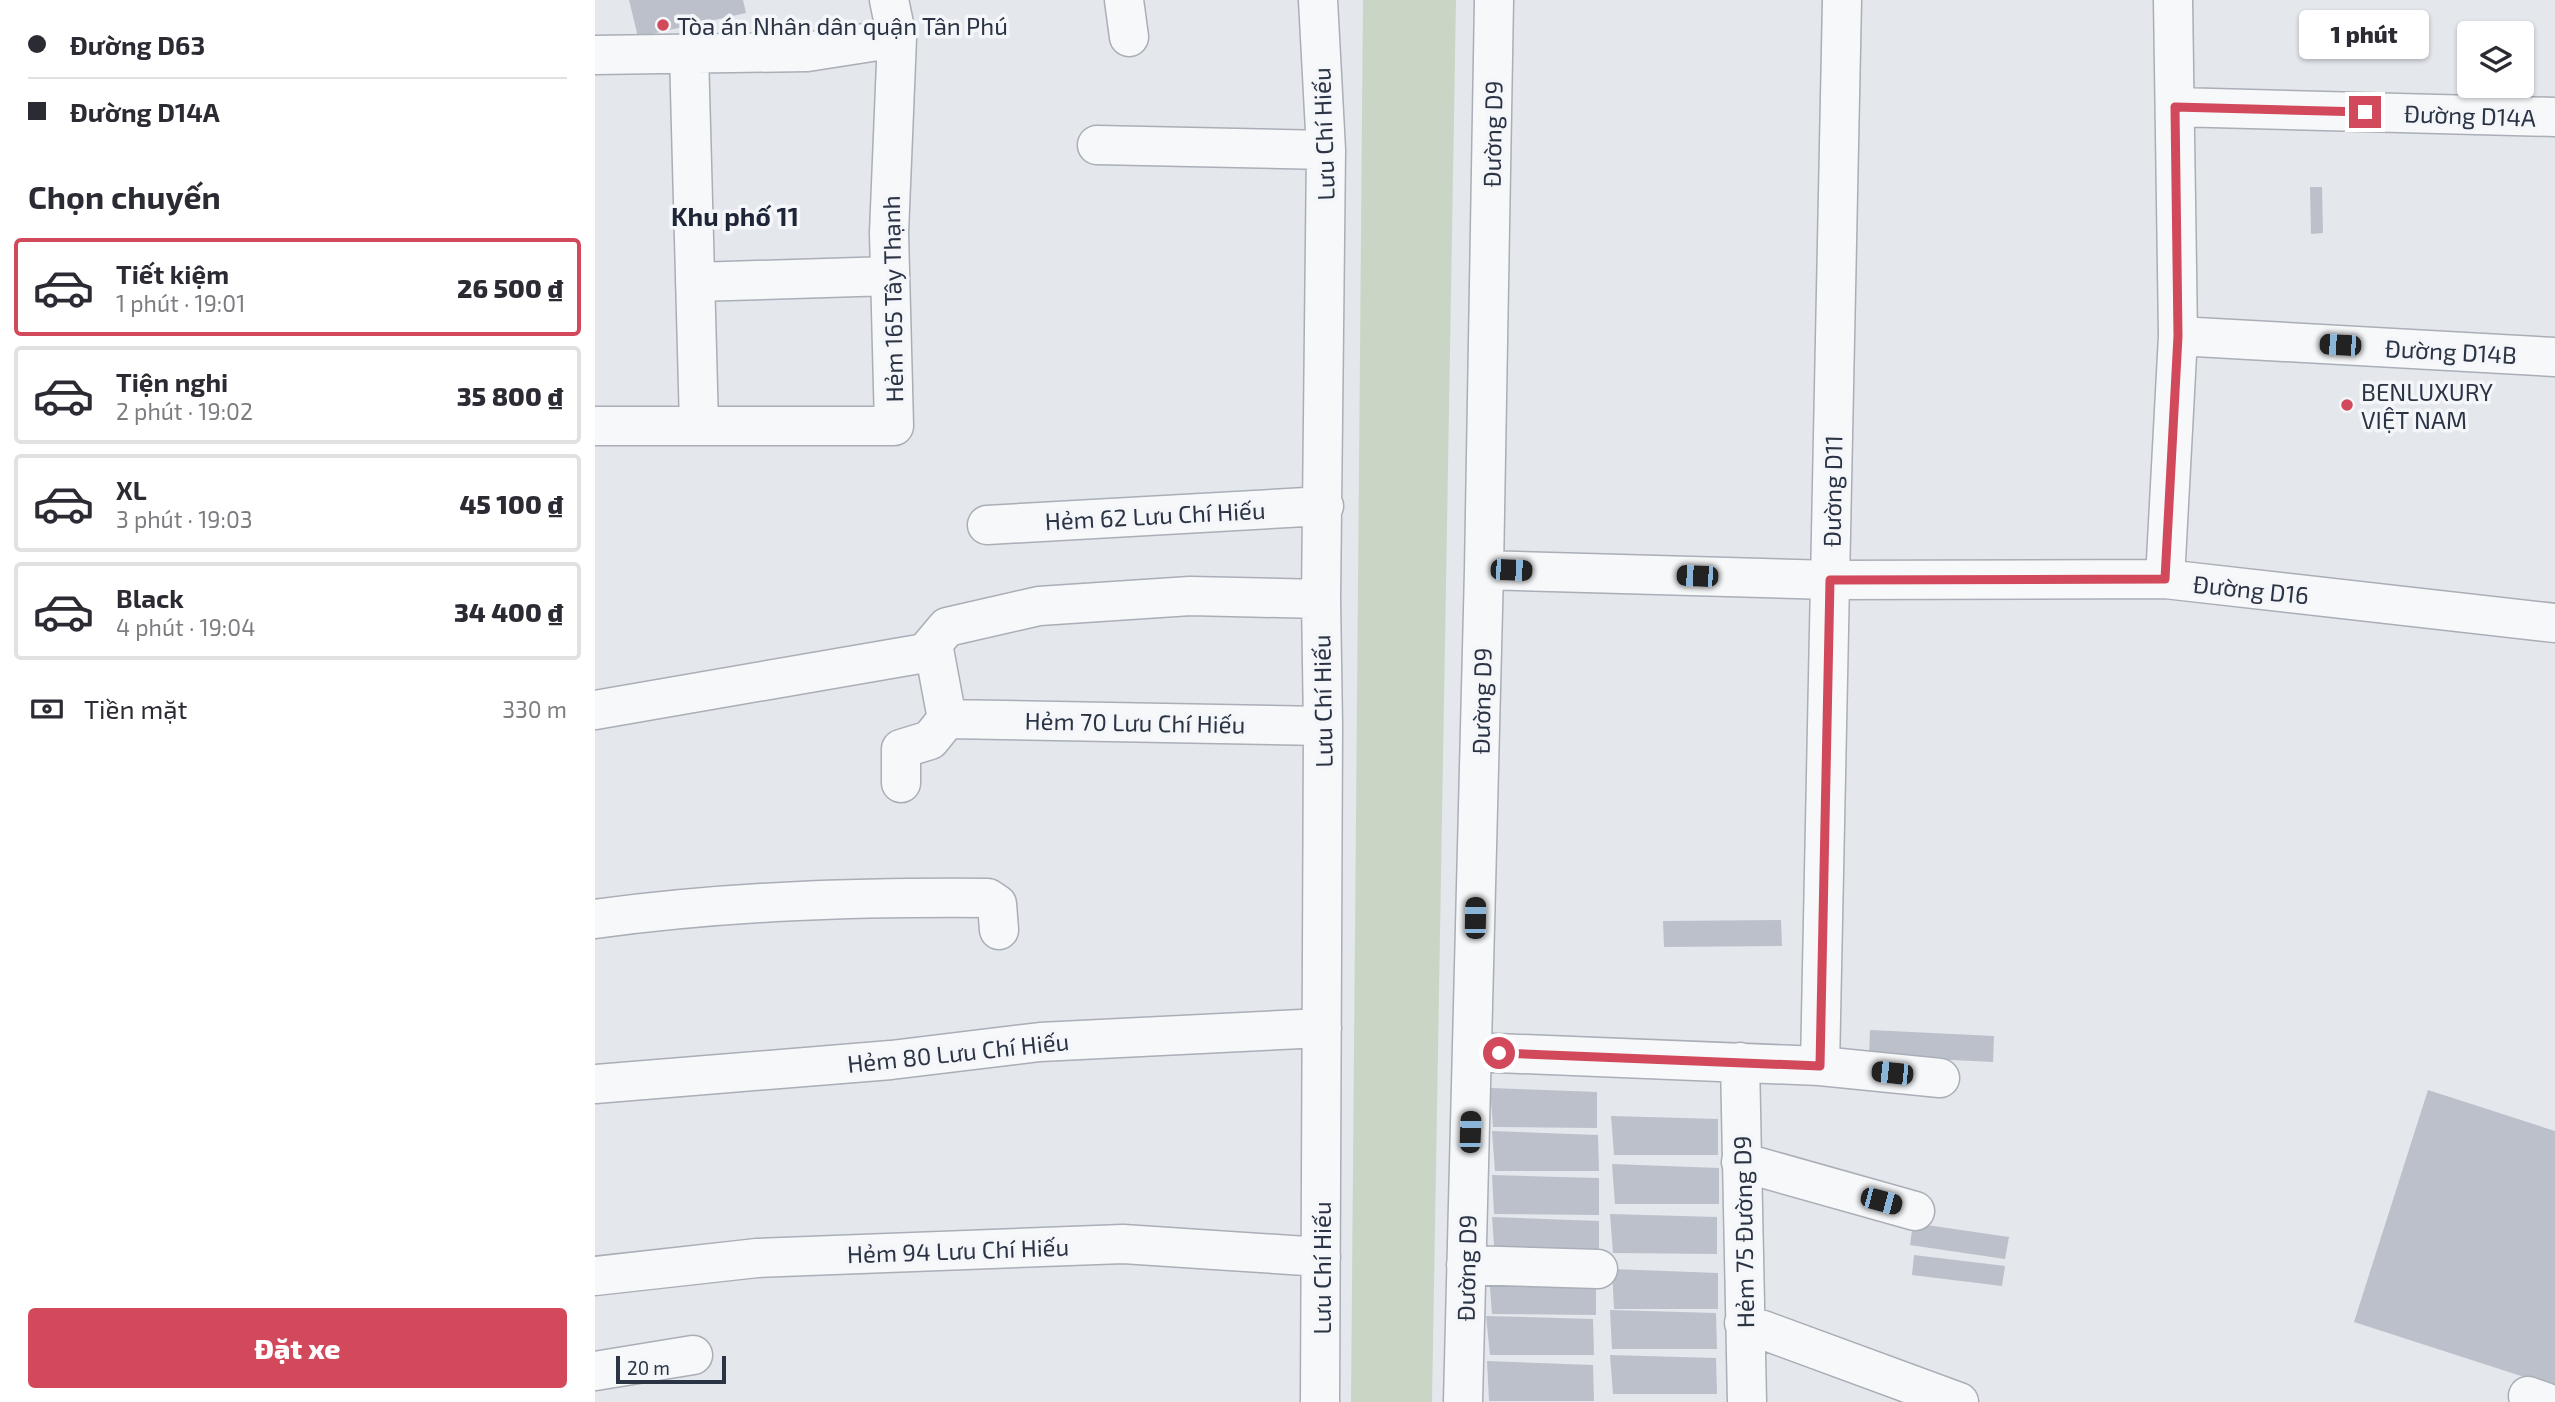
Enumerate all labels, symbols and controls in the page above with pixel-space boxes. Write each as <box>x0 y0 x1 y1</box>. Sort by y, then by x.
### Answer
callout: 1 phút <box>2300 10 2430 60</box>
place label: Tòa án Nhân dân quận Tân Phú <box>677 11 1008 40</box>
marker: Tòa án Nhân dân quận Tân Phú <box>655 17 671 33</box>
text: 1 phút <box>2330 20 2398 48</box>
map controls <box>2457 21 2534 98</box>
button: layers <box>2457 21 2534 98</box>
text: Đường D63 <box>70 29 205 60</box>
street label: Lưu Chí Hiếu <box>1306 67 1340 201</box>
street label: Đường D9 <box>1477 80 1507 188</box>
text: Đường D14A <box>70 96 220 127</box>
route end <box>2349 96 2381 128</box>
street label: Đường D14A <box>2403 98 2537 132</box>
text: Chọn chuyến <box>28 177 221 215</box>
street label: Hẻm 165 Tây Thạnh <box>876 195 908 403</box>
district label: Khu phố 11 <box>671 200 799 231</box>
icon: car <box>32 256 95 319</box>
text: Tiết kiệm <box>116 258 229 289</box>
text: 26 500 ₫ <box>457 272 563 303</box>
text: 1 phút · 19:01 <box>116 289 245 317</box>
car <box>2319 333 2362 357</box>
street label: Đường D14B <box>2384 333 2518 369</box>
icon: car <box>32 364 95 427</box>
text: Tiện nghi <box>116 366 228 397</box>
place label: BENLUXURY VIỆT NAM <box>2361 377 2493 434</box>
text: 35 800 ₫ <box>457 380 563 411</box>
text: 2 phút · 19:02 <box>116 397 253 425</box>
marker: BENLUXURY VIỆT NAM <box>2339 397 2355 413</box>
street label: Đường D11 <box>1817 435 1847 547</box>
icon: car <box>32 472 95 535</box>
text: XL <box>116 474 147 505</box>
text: 45 100 ₫ <box>459 488 563 519</box>
street label: Hẻm 62 Lưu Chí Hiếu <box>1044 495 1266 535</box>
text: 3 phút · 19:03 <box>116 505 253 533</box>
car <box>1490 559 1533 581</box>
car <box>1676 565 1719 587</box>
street label: Đường D16 <box>2192 569 2310 609</box>
icon: car <box>32 580 95 643</box>
text: Black <box>116 582 184 613</box>
text: 34 400 ₫ <box>454 596 563 627</box>
text: 4 phút · 19:04 <box>116 613 255 641</box>
street label: Lưu Chí Hiếu <box>1306 634 1338 768</box>
street label: Đường D9 <box>1466 647 1496 755</box>
icon: cash <box>28 690 66 728</box>
text: Tiền mặt <box>84 693 187 724</box>
text: 330 m <box>502 695 567 723</box>
street label: Hẻm 70 Lưu Chí Hiếu <box>1024 706 1246 738</box>
car <box>1465 897 1486 939</box>
street label: Hẻm 80 Lưu Chí Hiếu <box>846 1026 1070 1078</box>
route start <box>1483 1037 1515 1069</box>
car <box>1871 1060 1914 1086</box>
car <box>1459 1111 1482 1153</box>
street label: Hẻm 75 Đường D9 <box>1727 1136 1759 1328</box>
car <box>1858 1185 1905 1217</box>
street label: Lưu Chí Hiếu <box>1307 1201 1336 1335</box>
street label: Đường D9 <box>1451 1214 1481 1322</box>
street label: Hẻm 94 Lưu Chí Hiếu <box>846 1232 1070 1268</box>
button: Đặt xe <box>28 1308 567 1388</box>
scale bar <box>616 1353 726 1385</box>
text: 20 m <box>627 1356 670 1379</box>

